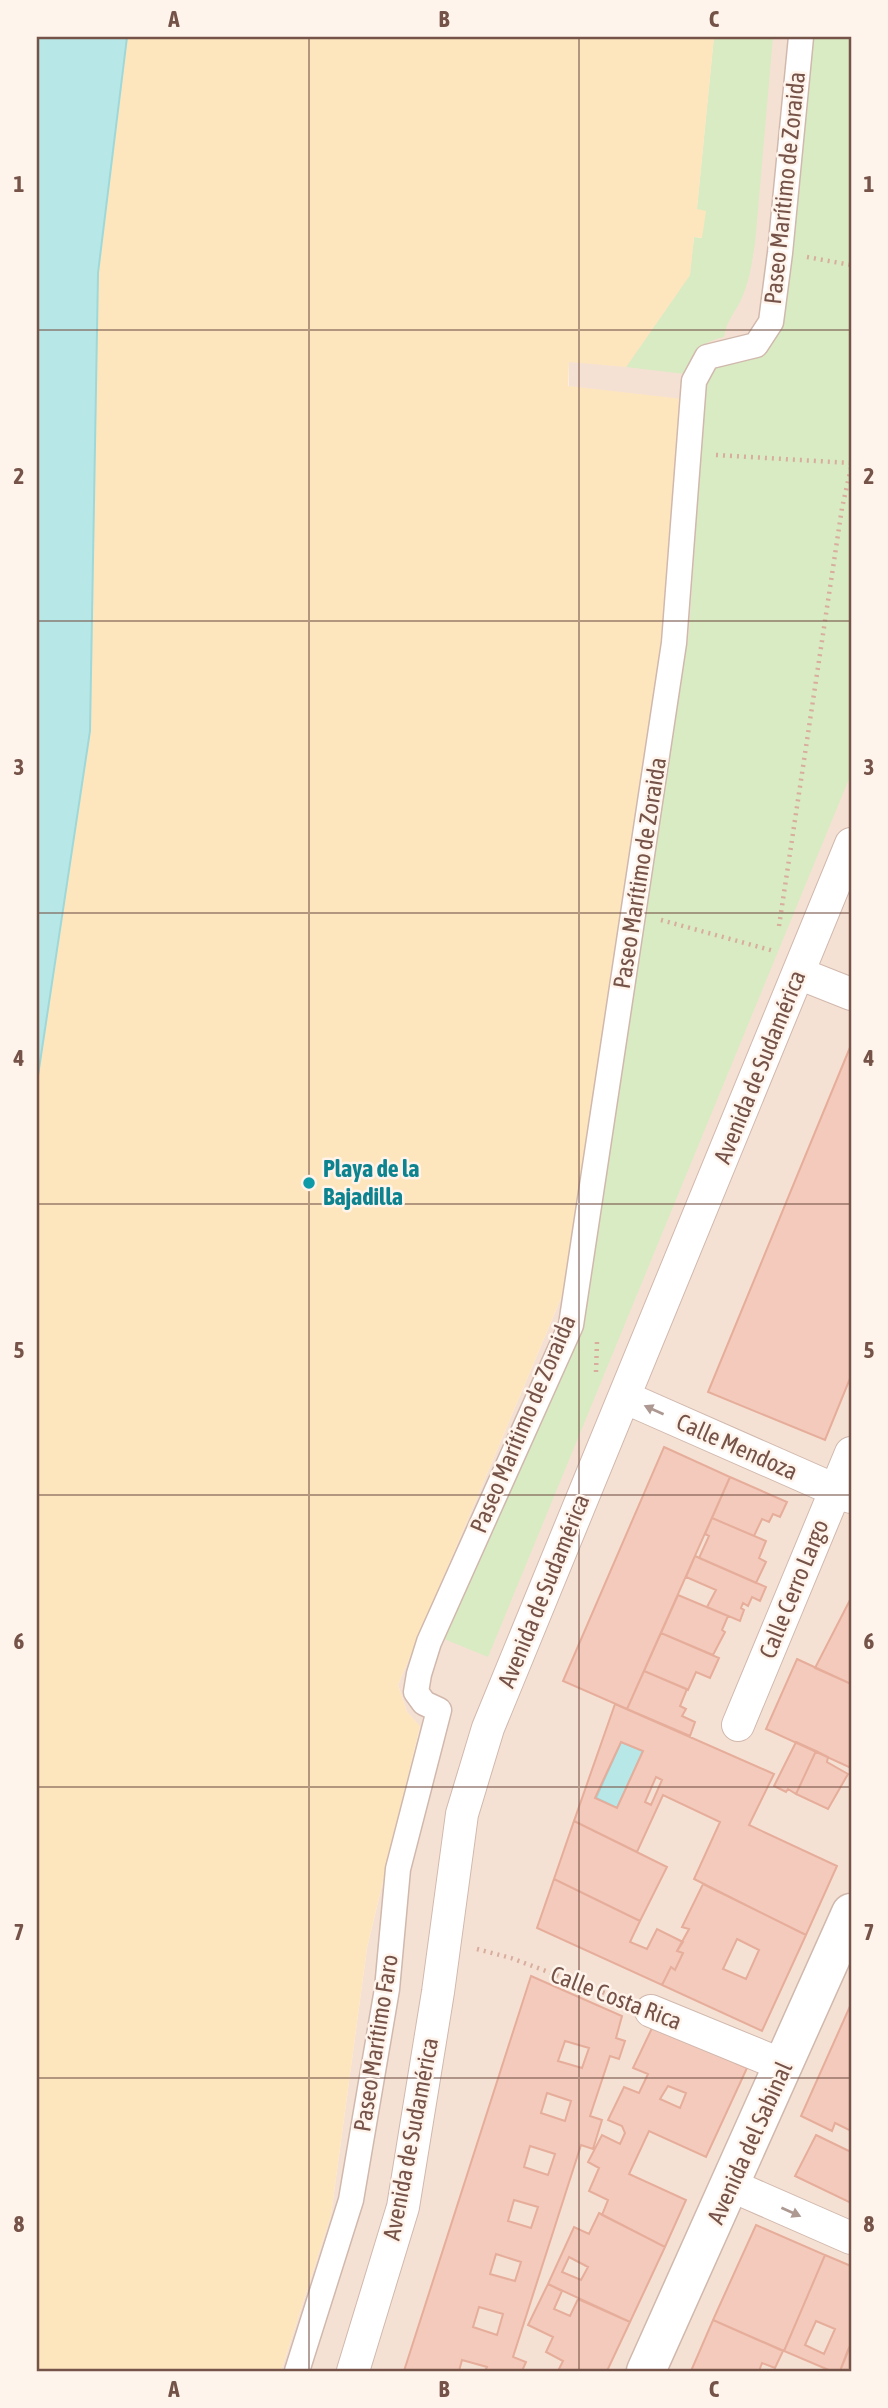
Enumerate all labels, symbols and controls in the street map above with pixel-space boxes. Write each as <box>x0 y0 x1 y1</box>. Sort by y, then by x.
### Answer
text: A <box>167 6 180 32</box>
text: B <box>439 6 450 32</box>
text: C <box>709 6 720 32</box>
street label: Paseo Marítimo de Zoraida <box>759 70 810 306</box>
text: 1 <box>14 171 25 197</box>
text: 1 <box>864 171 875 197</box>
text: 2 <box>14 463 24 489</box>
text: 2 <box>864 463 874 489</box>
text: 3 <box>14 754 24 780</box>
text: 3 <box>864 754 874 780</box>
street label: Paseo Marítimo de Zoraida <box>608 755 671 991</box>
street label: Avenida de Sudamérica <box>708 966 811 1167</box>
text: 4 <box>13 1045 25 1071</box>
text: 4 <box>863 1045 875 1071</box>
place label: Playa de la Bajadilla <box>323 1155 419 1210</box>
marker: Playa de la Bajadilla <box>301 1175 317 1191</box>
street label: Paseo Marítimo de Zoraida <box>464 1311 581 1537</box>
text: 5 <box>14 1337 25 1363</box>
text: 5 <box>864 1337 875 1363</box>
one-way arrow <box>644 1404 664 1416</box>
street label: Calle Mendoza <box>673 1408 802 1485</box>
street label: Avenida de Sudamérica <box>492 1490 595 1691</box>
street label: Calle Cerro Largo <box>753 1516 834 1662</box>
text: 6 <box>14 1628 25 1654</box>
text: 6 <box>864 1628 875 1654</box>
text: 7 <box>14 1919 24 1945</box>
text: 7 <box>864 1919 874 1945</box>
street label: Paseo Marítimo Faro <box>348 1952 403 2133</box>
street label: Calle Costa Rica <box>547 1960 685 2035</box>
street label: Avenida de Sudamérica <box>378 2035 443 2243</box>
street label: Avenida del Sabinal <box>702 2057 798 2228</box>
one-way arrow <box>781 2206 801 2218</box>
text: 8 <box>14 2211 25 2237</box>
text: 8 <box>864 2211 875 2237</box>
text: A <box>167 2376 180 2402</box>
text: B <box>439 2376 450 2402</box>
text: C <box>709 2376 720 2402</box>

